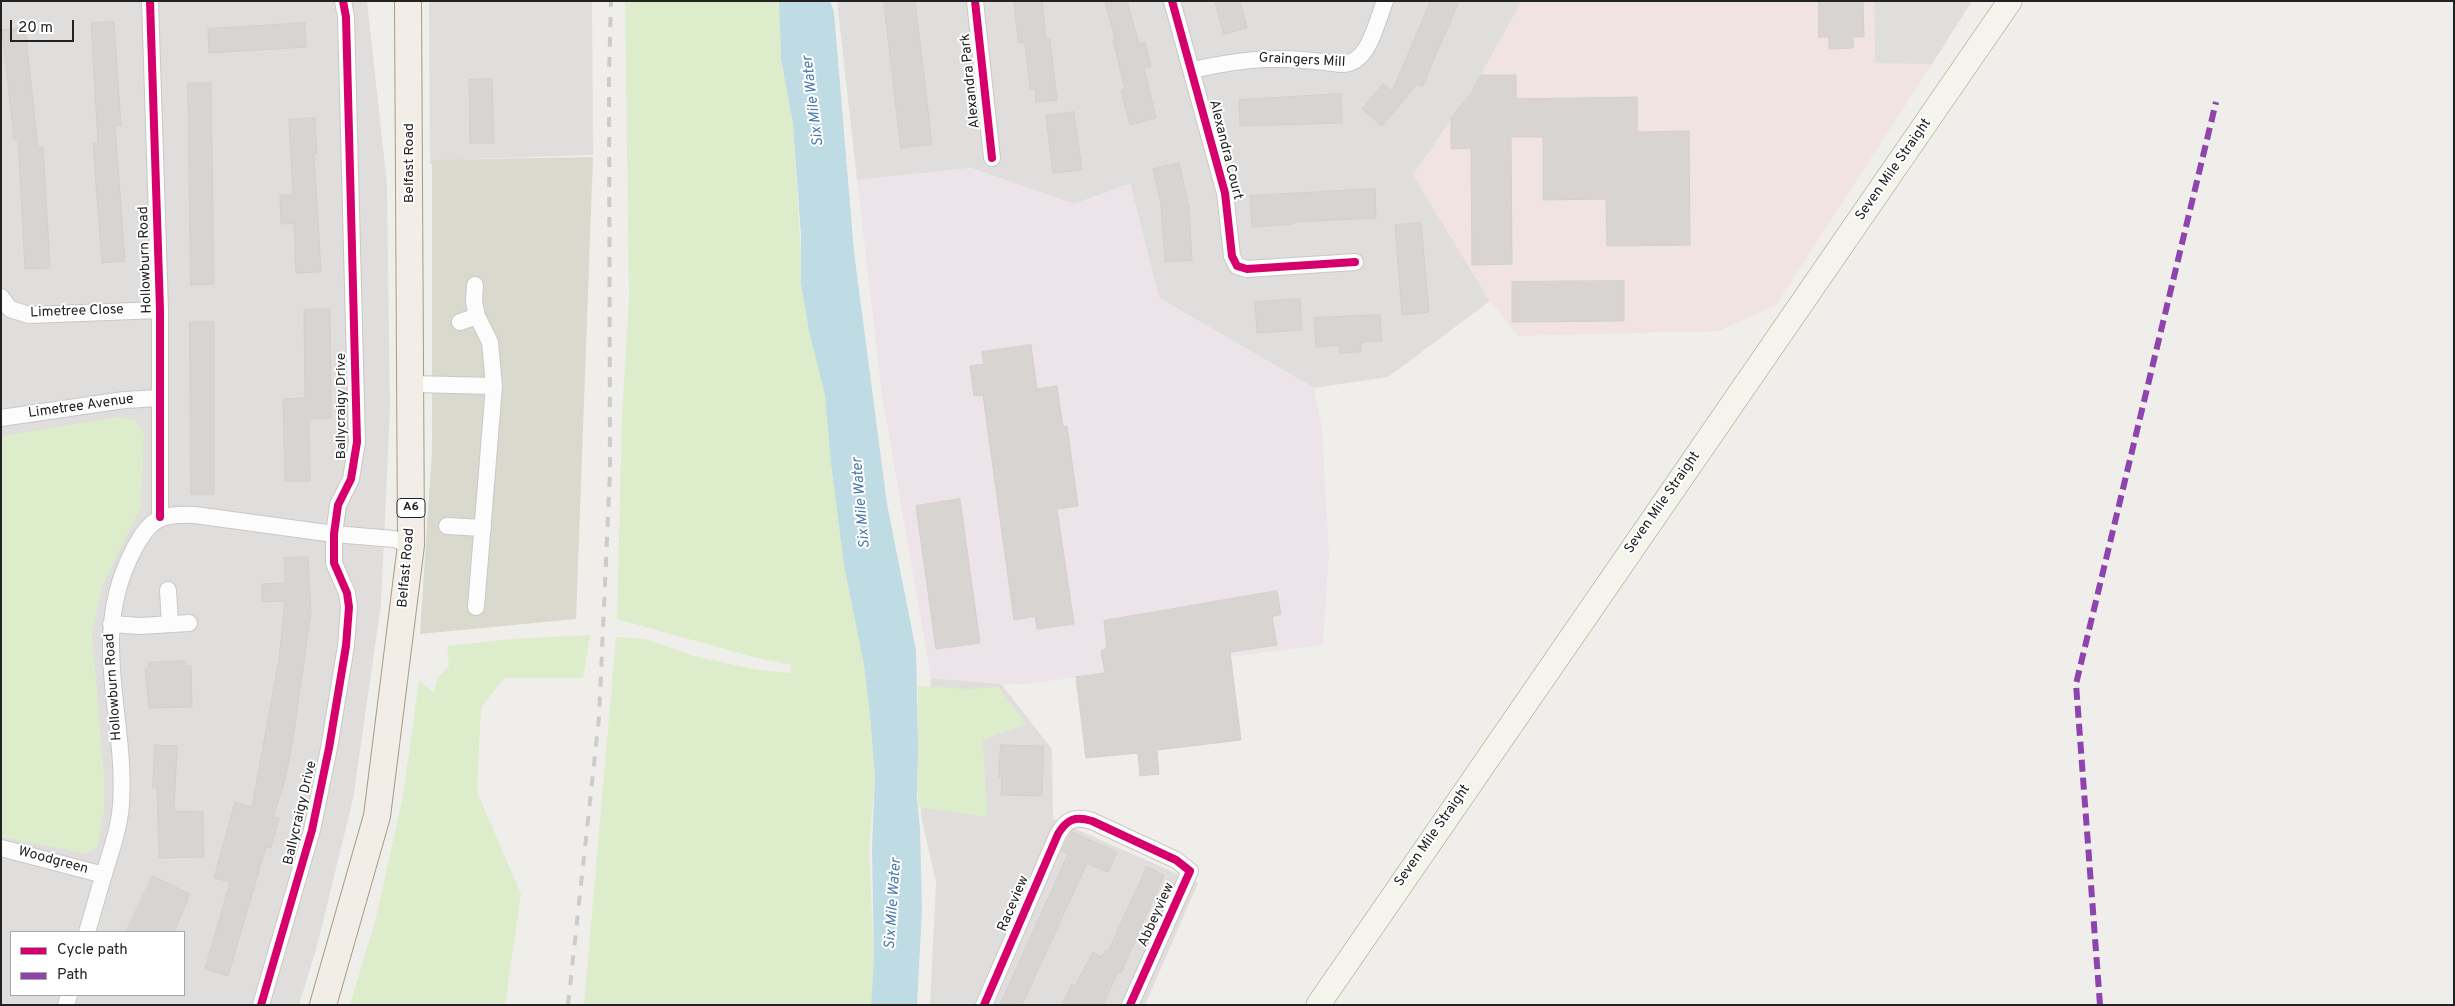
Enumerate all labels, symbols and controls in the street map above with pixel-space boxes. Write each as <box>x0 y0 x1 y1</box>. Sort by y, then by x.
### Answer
scale bar <box>12 10 76 42</box>
text: 20 m <box>18 19 53 38</box>
street label: Alexandra Park <box>958 33 984 129</box>
street label: Graingers Mill <box>1258 50 1346 72</box>
water label: Six Mile Water <box>799 55 829 147</box>
street label: Alexandra Court <box>1204 98 1246 202</box>
street label: Seven Mile Straight <box>1853 116 1935 224</box>
street label: Belfast Road <box>402 123 418 203</box>
street label: Hollowburn Road <box>136 206 156 314</box>
street label: Limetree Close <box>30 302 124 322</box>
street label: Ballycraigy Drive <box>334 353 350 459</box>
street label: Limetree Avenue <box>27 391 135 423</box>
street label: Seven Mile Straight <box>1622 449 1704 557</box>
water label: Six Mile Water <box>849 457 875 549</box>
road number: A6 <box>397 498 425 518</box>
street label: Belfast Road <box>395 527 419 609</box>
street label: Hollowburn Road <box>102 633 126 741</box>
street label: Ballycraigy Drive <box>281 759 321 867</box>
street label: Seven Mile Straight <box>1392 782 1474 890</box>
street label: Woodgreen <box>16 844 90 878</box>
water label: Six Mile Water <box>882 858 906 950</box>
street label: Raceview <box>995 873 1033 935</box>
street label: Abbeyview <box>1135 880 1179 950</box>
legend <box>10 931 185 996</box>
text: Cycle path <box>57 941 128 960</box>
text: Path <box>57 966 88 985</box>

